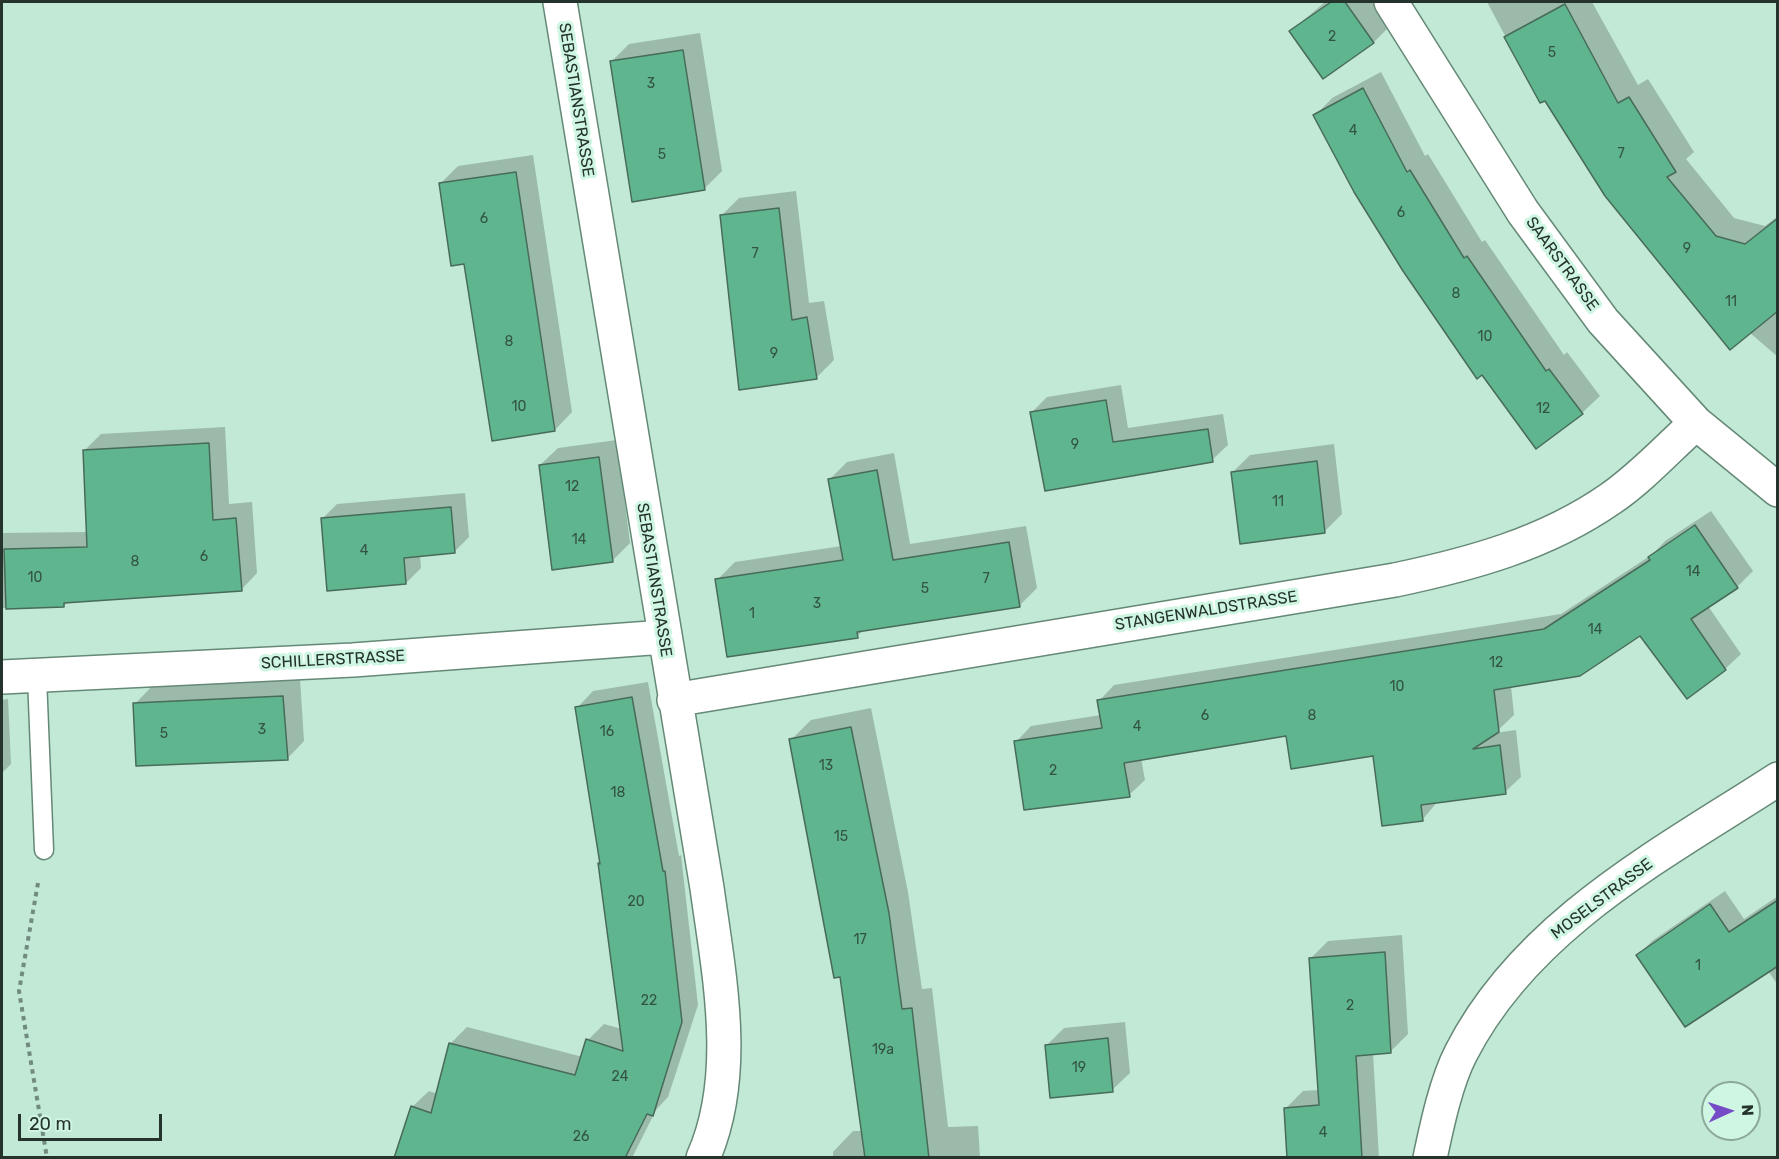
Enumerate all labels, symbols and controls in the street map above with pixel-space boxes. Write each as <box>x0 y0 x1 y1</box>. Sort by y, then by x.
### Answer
street label: SEBASTIANSTRASSE <box>554 22 598 178</box>
house number: 2 <box>1328 29 1336 45</box>
house number: 5 <box>1548 45 1556 61</box>
house number: 3 <box>647 76 655 92</box>
house number: 4 <box>1349 123 1357 139</box>
house number: 7 <box>1617 146 1625 162</box>
house number: 5 <box>658 147 666 163</box>
house number: 6 <box>1397 205 1405 221</box>
house number: 6 <box>480 211 488 227</box>
street label: SAARSTRASSE <box>1521 213 1603 315</box>
house number: 9 <box>1683 241 1691 257</box>
house number: 7 <box>751 246 759 262</box>
house number: 8 <box>1452 286 1460 302</box>
house number: 11 <box>1725 294 1737 310</box>
house number: 10 <box>1478 329 1492 345</box>
house number: 8 <box>505 334 513 350</box>
house number: 9 <box>770 346 778 362</box>
house number: 10 <box>512 399 526 415</box>
house number: 12 <box>1536 401 1550 417</box>
house number: 9 <box>1071 437 1079 453</box>
house number: 12 <box>565 479 579 495</box>
house number: 11 <box>1272 494 1284 510</box>
street label: SEBASTIANSTRASSE <box>632 502 676 658</box>
house number: 14 <box>572 532 586 548</box>
house number: 4 <box>360 543 368 559</box>
house number: 6 <box>200 549 208 565</box>
house number: 8 <box>131 554 139 570</box>
house number: 14 <box>1686 564 1700 580</box>
house number: 10 <box>28 570 42 586</box>
house number: 7 <box>982 571 990 587</box>
house number: 5 <box>921 581 929 597</box>
street label: STANGENWALDSTRASSE <box>1113 587 1299 635</box>
house number: 3 <box>813 596 821 612</box>
house number: 1 <box>749 606 755 622</box>
house number: 14 <box>1588 622 1602 638</box>
street label: SCHILLERSTRASSE <box>260 647 406 673</box>
house number: 12 <box>1489 655 1503 671</box>
house number: 10 <box>1390 679 1404 695</box>
house number: 6 <box>1201 708 1209 724</box>
house number: 8 <box>1308 708 1316 724</box>
house number: 4 <box>1133 719 1141 735</box>
house number: 3 <box>258 722 266 738</box>
house number: 16 <box>600 724 614 740</box>
house number: 5 <box>160 726 168 742</box>
house number: 13 <box>819 758 833 774</box>
house number: 2 <box>1049 763 1057 779</box>
house number: 18 <box>611 785 625 801</box>
house number: 15 <box>834 829 848 845</box>
street label: MOSELSTRASSE <box>1548 855 1656 943</box>
house number: 20 <box>627 894 645 910</box>
house number: 17 <box>853 932 867 948</box>
house number: 1 <box>1695 958 1701 974</box>
house number: 22 <box>641 993 657 1009</box>
house number: 2 <box>1346 998 1354 1014</box>
house number: 19a <box>872 1042 894 1058</box>
house number: 19 <box>1072 1060 1086 1076</box>
house number: 24 <box>612 1069 628 1085</box>
north arrow <box>1701 1081 1761 1141</box>
scale bar <box>21 1102 165 1140</box>
text: N <box>1738 1104 1757 1116</box>
text: 20 m <box>29 1113 71 1135</box>
house number: 4 <box>1319 1125 1327 1141</box>
house number: 26 <box>573 1129 589 1145</box>

